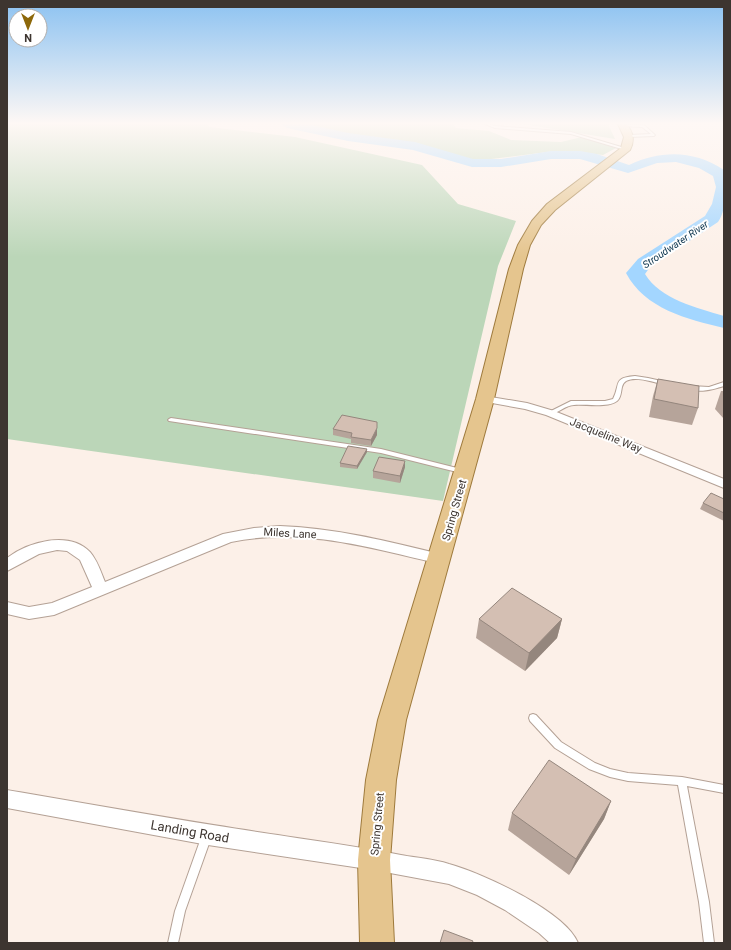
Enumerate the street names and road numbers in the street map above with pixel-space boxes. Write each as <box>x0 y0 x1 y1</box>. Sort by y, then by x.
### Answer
street label: Jacqueline Way <box>568 415 645 456</box>
street label: Spring Street <box>440 478 470 542</box>
street label: Miles Lane <box>263 526 317 541</box>
street label: Spring Street <box>368 792 387 856</box>
street label: Landing Road <box>150 817 230 846</box>

